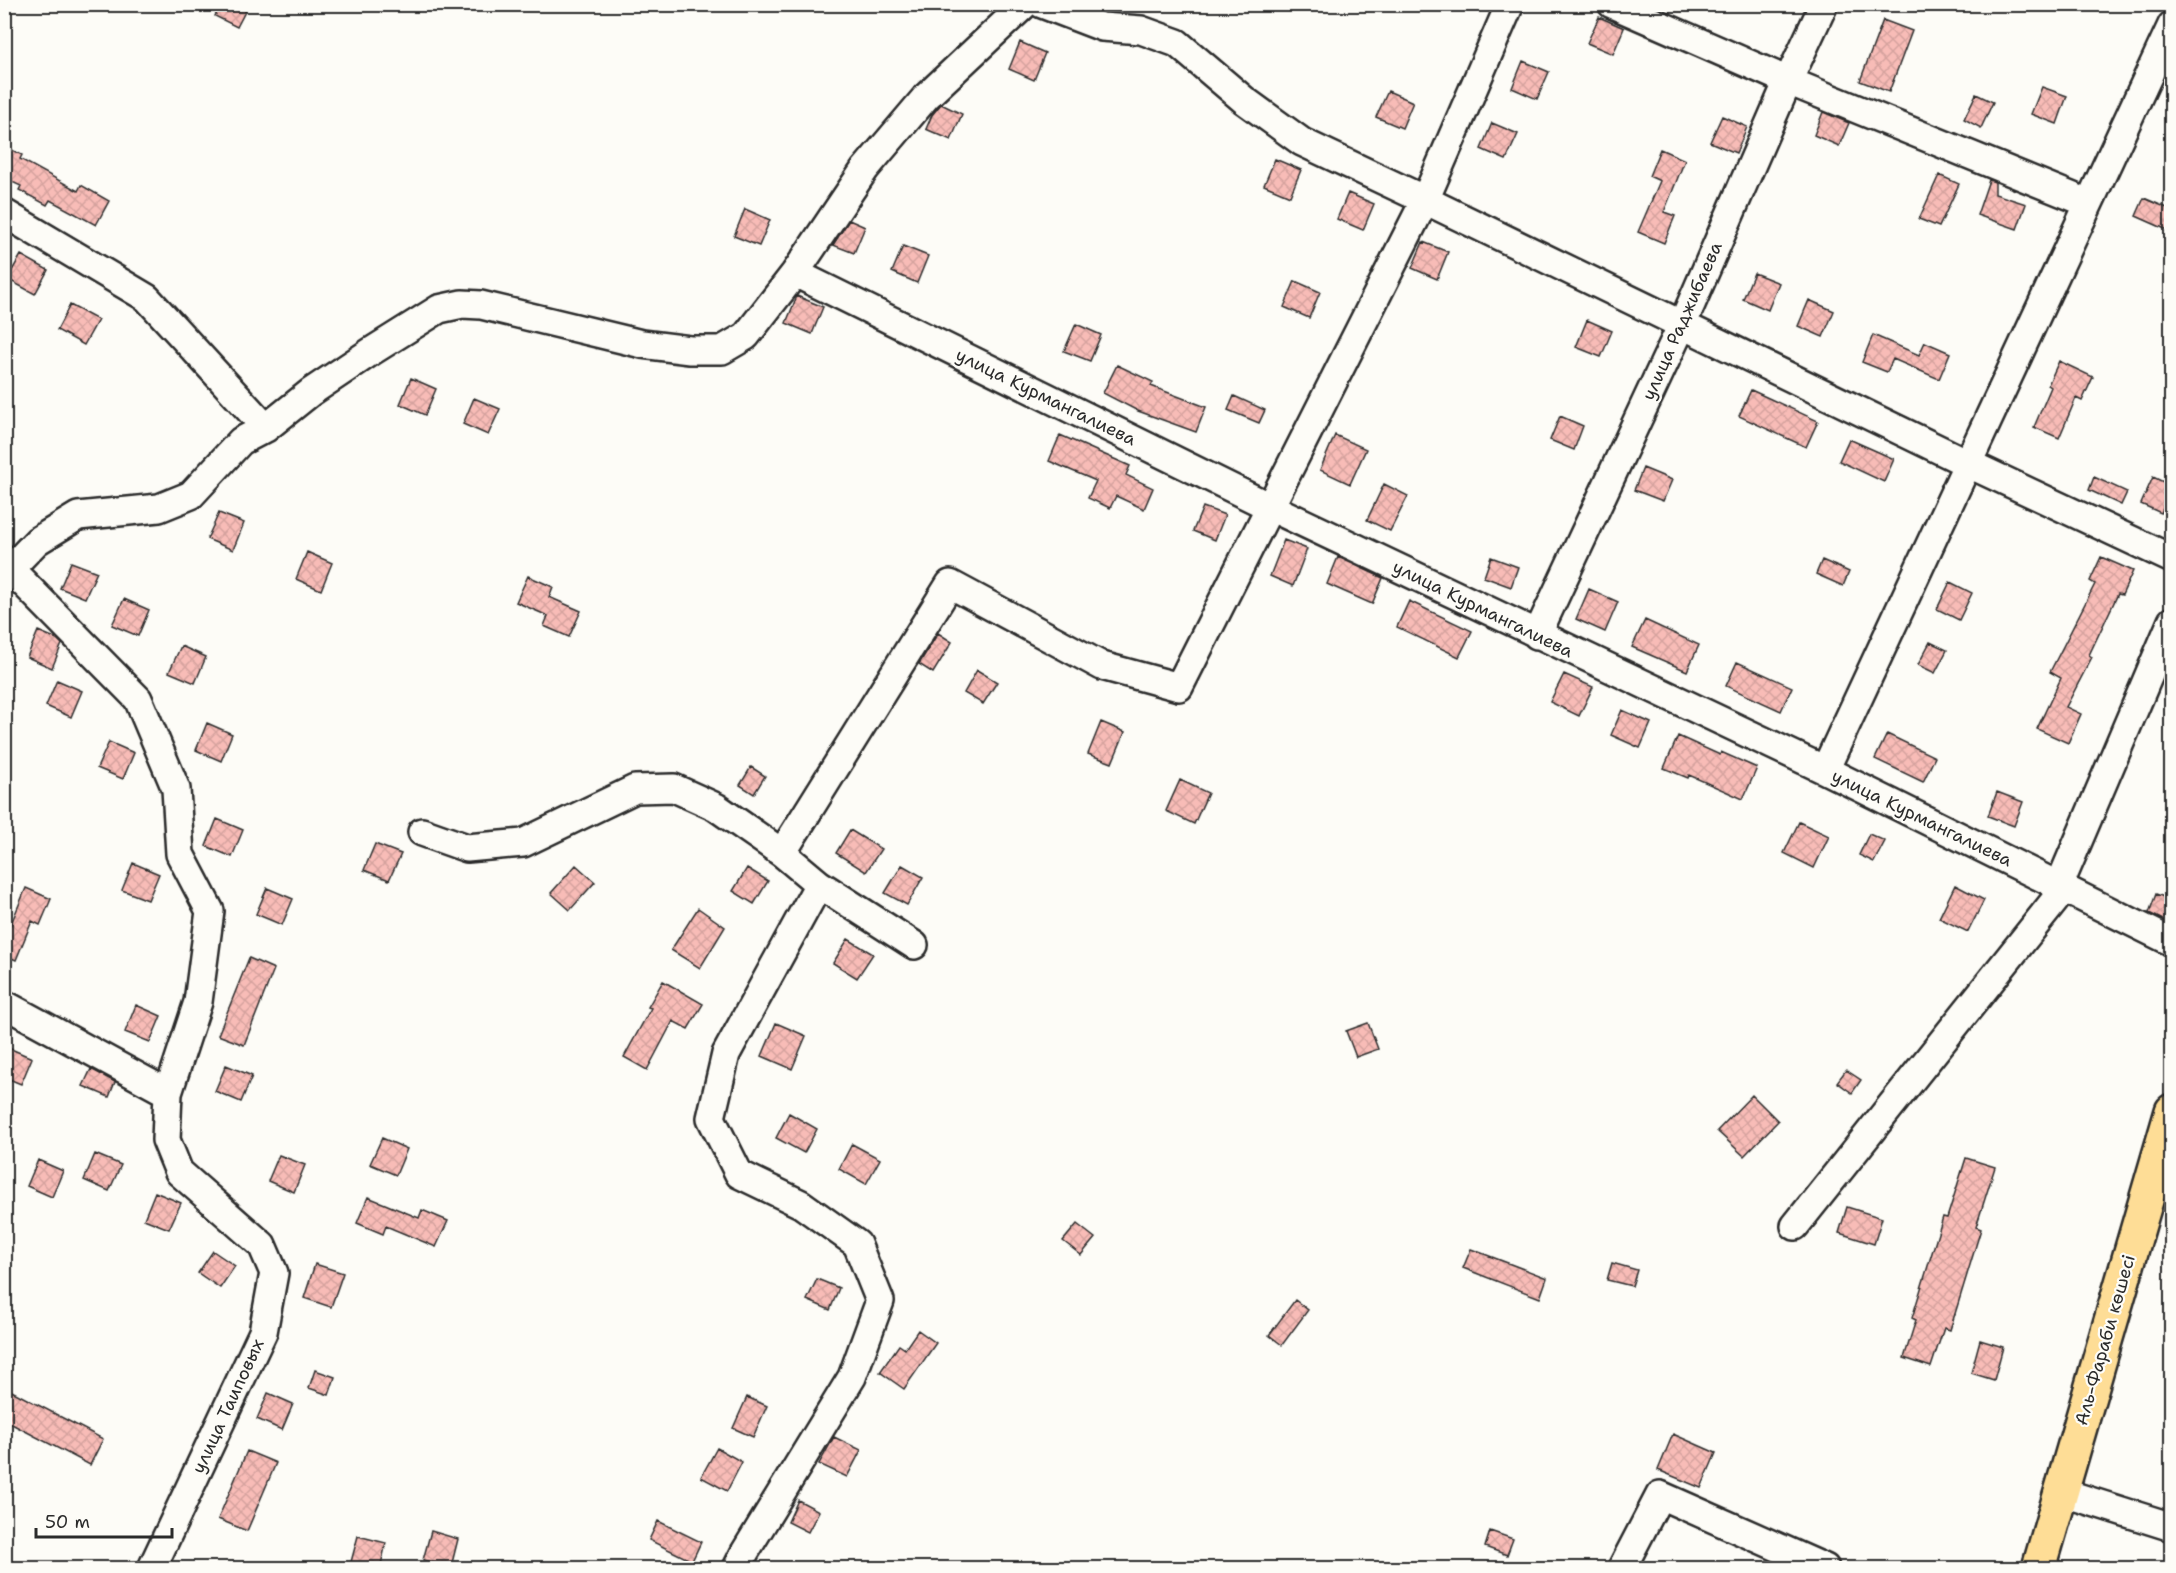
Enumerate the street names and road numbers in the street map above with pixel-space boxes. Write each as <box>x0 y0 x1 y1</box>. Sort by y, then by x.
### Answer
street label: улица Раджибаева <box>1636 238 1728 404</box>
street label: улица Курмангалиева <box>952 343 1140 451</box>
street label: улица Курмангалиева <box>1389 555 1577 663</box>
street label: улица Курмангалиева <box>1828 764 2016 872</box>
street label: Аль-Фараби көшесі <box>2069 1252 2141 1428</box>
street label: улица Таиповых <box>186 1335 270 1477</box>

